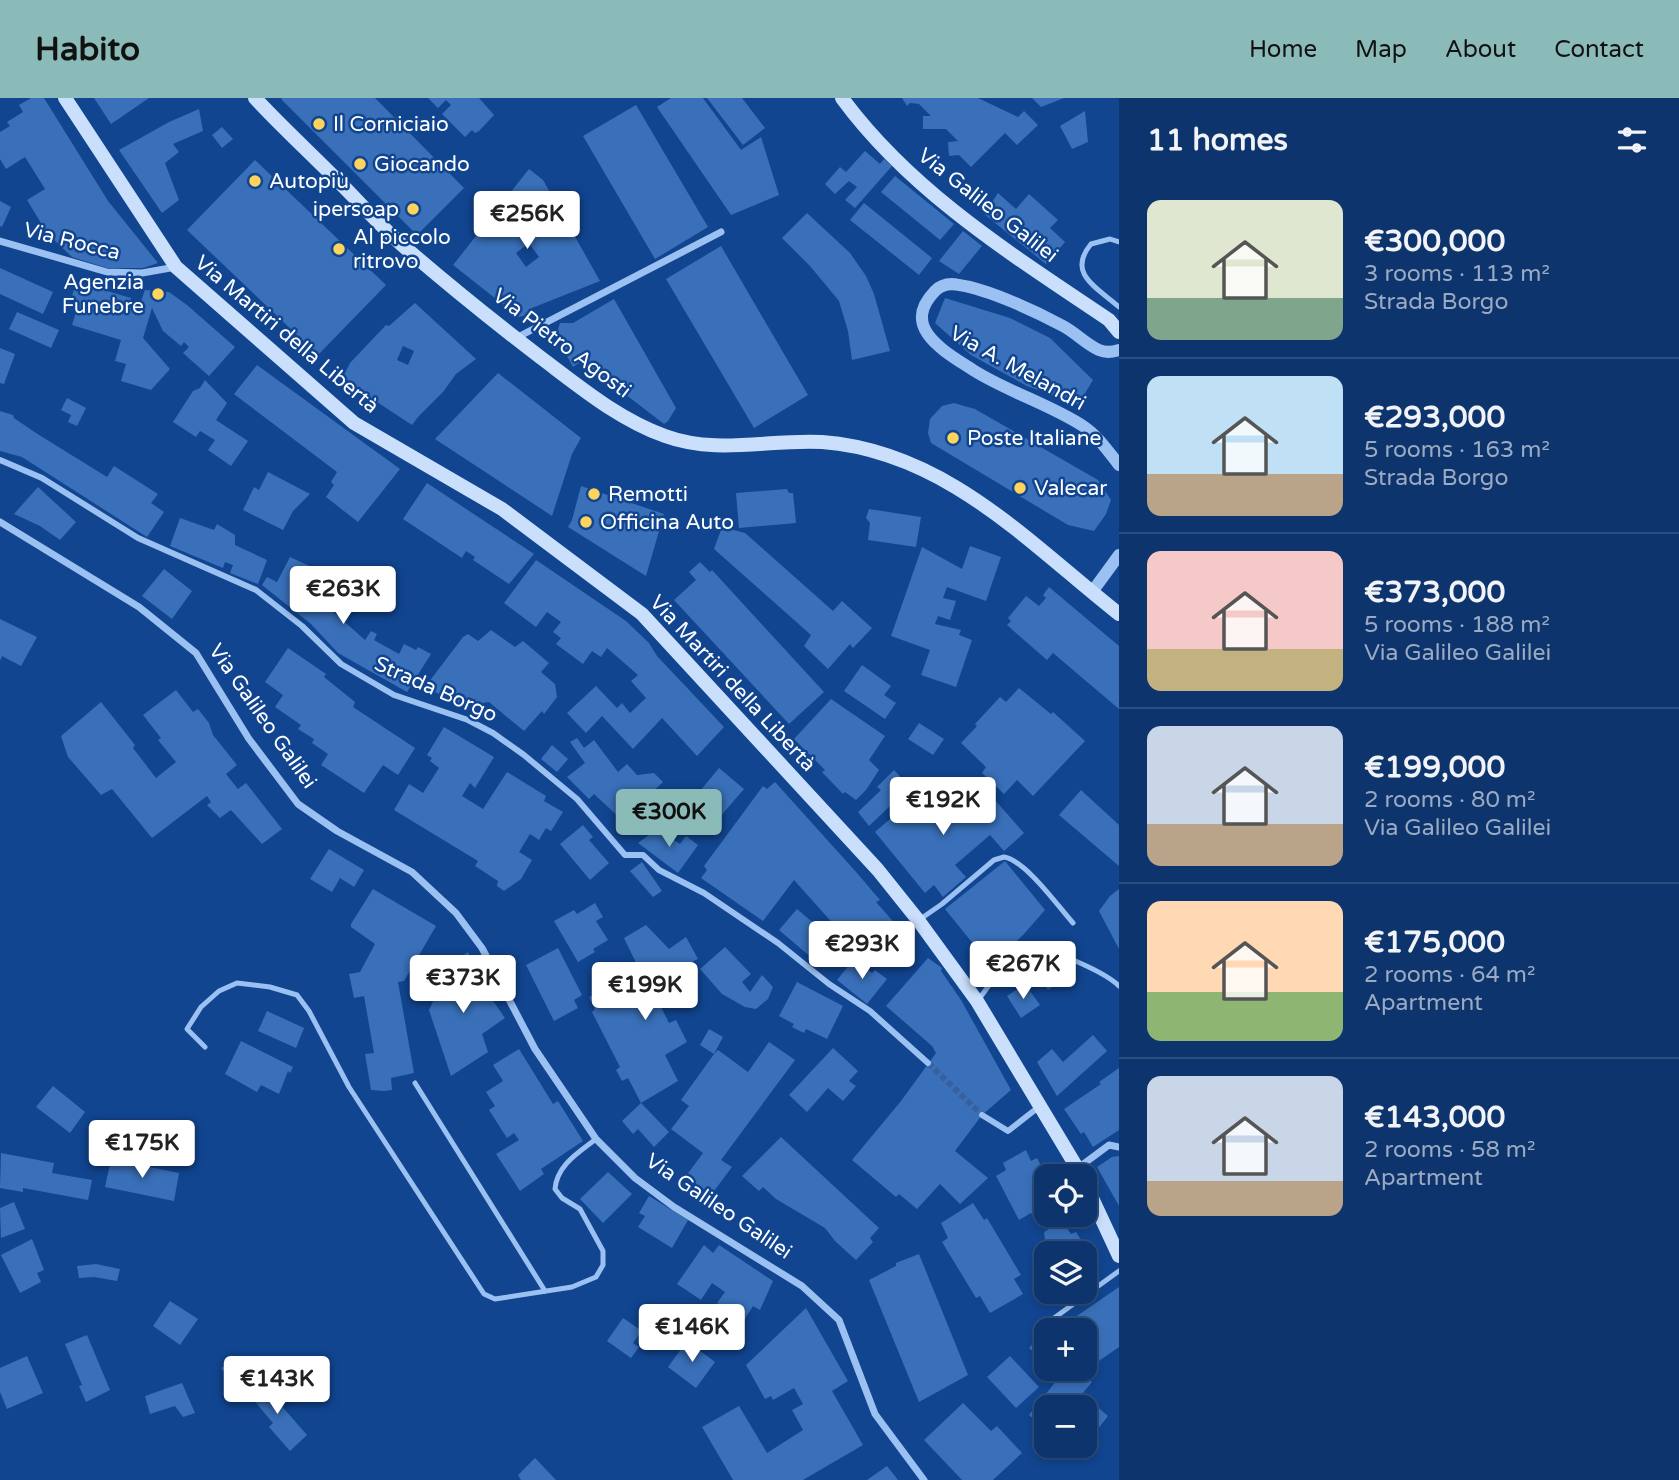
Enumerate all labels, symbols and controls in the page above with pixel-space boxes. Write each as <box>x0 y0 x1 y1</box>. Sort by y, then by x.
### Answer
text: Habito <box>35 30 140 69</box>
text: Home <box>1249 35 1317 64</box>
text: Map <box>1355 35 1407 64</box>
text: About <box>1445 35 1516 64</box>
text: Contact <box>1554 35 1644 64</box>
place label: Il Corniciaio <box>333 112 449 137</box>
marker: Il Corniciaio <box>311 116 327 132</box>
icon: filters <box>1613 121 1651 159</box>
text: 11 homes <box>1147 122 1288 159</box>
street label: Via Galileo Galilei <box>913 143 1063 268</box>
place label: Giocando <box>374 152 470 177</box>
marker: Giocando <box>352 156 368 172</box>
place label: Autopiù <box>269 169 349 194</box>
marker: Autopiù <box>247 173 263 189</box>
pin: €256K <box>478 192 576 251</box>
place label: ipersoap <box>313 197 399 222</box>
text: €256K <box>490 200 564 228</box>
marker: ipersoap <box>405 201 421 217</box>
street label: Via Rocca <box>21 217 123 266</box>
text: €300,000 <box>1364 223 1505 260</box>
place label: Al piccolo ritrovo <box>353 225 451 274</box>
icon: home <box>1203 228 1287 312</box>
marker: Al piccolo ritrovo <box>331 241 347 257</box>
street label: Via Martiri della Libertà <box>190 250 384 419</box>
text: 3 rooms · 113 m² <box>1364 260 1550 288</box>
place label: Agenzia Funebre <box>62 270 144 319</box>
street label: Via Pietro Agosti <box>488 283 636 404</box>
marker: Agenzia Funebre <box>150 286 166 302</box>
text: Strada Borgo <box>1364 288 1508 316</box>
street label: Via A. Melandri <box>945 321 1090 416</box>
text: €293,000 <box>1364 399 1505 436</box>
icon: home <box>1203 404 1287 488</box>
place label: Poste Italiane <box>967 426 1101 451</box>
marker: Poste Italiane <box>945 430 961 446</box>
text: 5 rooms · 163 m² <box>1364 436 1550 464</box>
text: Strada Borgo <box>1364 464 1508 492</box>
place label: Valecar <box>1034 476 1107 501</box>
marker: Valecar <box>1012 480 1028 496</box>
place label: Remotti <box>608 482 688 507</box>
marker: Remotti <box>586 486 602 502</box>
place label: Officina Auto <box>600 510 734 535</box>
marker: Officina Auto <box>578 514 594 530</box>
pin: €263K <box>294 566 392 626</box>
text: €373,000 <box>1364 574 1505 611</box>
text: €263K <box>306 575 380 603</box>
icon: home <box>1203 579 1287 663</box>
street label: Via Martiri della Libertà <box>644 590 821 777</box>
text: 5 rooms · 188 m² <box>1364 611 1550 639</box>
street label: Via Galileo Galilei <box>203 639 322 793</box>
text: Via Galileo Galilei <box>1364 639 1551 667</box>
street label: Strada Borgo <box>370 651 501 728</box>
text: €199,000 <box>1364 749 1505 786</box>
icon: home <box>1203 754 1287 838</box>
pin: €192K <box>894 778 992 837</box>
text: €192K <box>906 786 980 814</box>
text: 2 rooms · 80 m² <box>1364 786 1535 814</box>
pin: €300K <box>620 790 718 849</box>
text: €300K <box>632 798 706 826</box>
text: Via Galileo Galilei <box>1364 814 1551 842</box>
pin: €293K <box>813 922 911 981</box>
text: €175,000 <box>1364 924 1505 961</box>
icon: home <box>1203 929 1287 1013</box>
text: €293K <box>825 930 899 958</box>
pin: €267K <box>974 942 1072 1001</box>
text: €267K <box>986 950 1060 978</box>
pin: €373K <box>414 956 512 1015</box>
text: 2 rooms · 64 m² <box>1364 961 1535 989</box>
pin: €199K <box>596 962 694 1022</box>
text: €373K <box>426 964 500 992</box>
text: €199K <box>608 971 682 999</box>
text: Apartment <box>1364 989 1483 1017</box>
text: €143,000 <box>1364 1099 1505 1136</box>
icon: home <box>1203 1104 1287 1188</box>
pin: €175K <box>93 1121 191 1180</box>
text: €175K <box>105 1129 179 1157</box>
text: 2 rooms · 58 m² <box>1364 1136 1535 1164</box>
street label: Via Galileo Galilei <box>641 1148 797 1265</box>
map controls <box>1034 1164 1097 1458</box>
button: locate <box>1034 1164 1097 1227</box>
text: Apartment <box>1364 1164 1483 1192</box>
button: layers <box>1034 1241 1097 1304</box>
pin: €146K <box>643 1304 741 1364</box>
text: €146K <box>655 1313 729 1341</box>
button: + <box>1034 1318 1097 1381</box>
pin: €143K <box>228 1356 326 1416</box>
text: €143K <box>240 1365 314 1393</box>
button: − <box>1034 1395 1097 1458</box>

